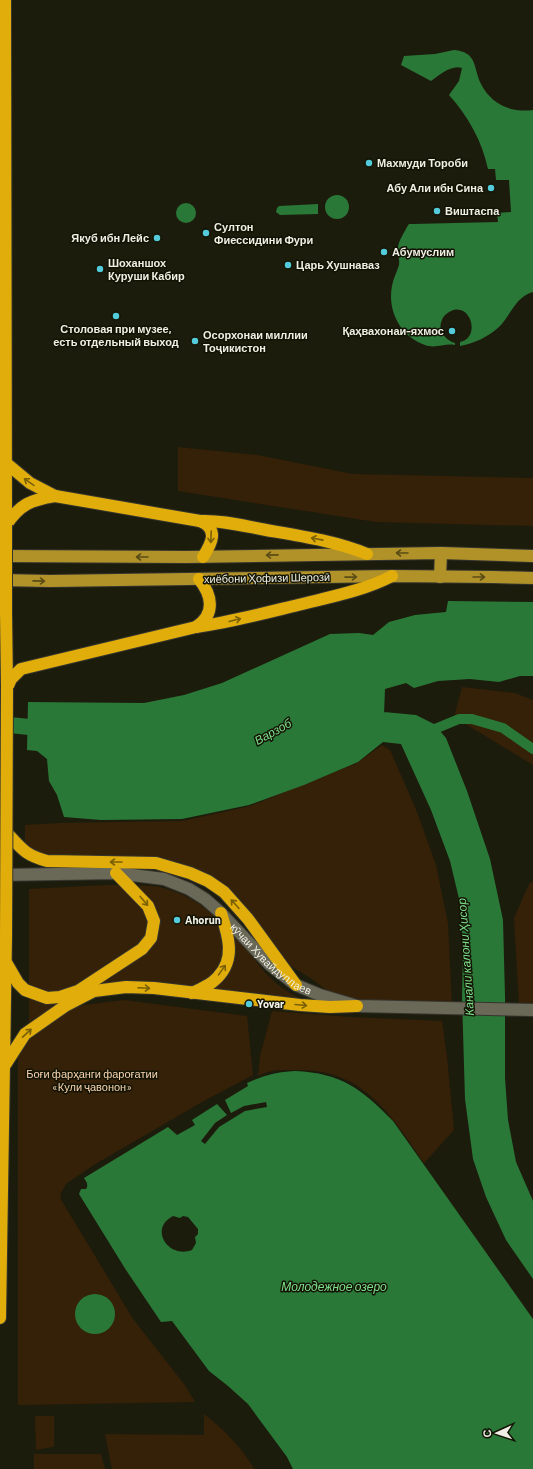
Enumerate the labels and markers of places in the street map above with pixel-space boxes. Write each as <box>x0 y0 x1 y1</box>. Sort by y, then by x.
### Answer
place label: Махмуди Тороби <box>377 156 468 169</box>
marker: Махмуди Тороби <box>364 158 374 168</box>
place label: Абу Али ибн Сина <box>386 181 484 194</box>
marker: Абу Али ибн Сина <box>486 183 496 193</box>
place label: Виштаспа <box>445 204 500 217</box>
marker: Виштаспа <box>432 206 442 216</box>
place label: Султон Фиессидини Фури <box>214 220 313 246</box>
marker: Султон Фиессидини Фури <box>201 228 211 238</box>
place label: Якуб ибн Лейс <box>71 231 149 244</box>
marker: Якуб ибн Лейс <box>152 233 162 243</box>
place label: Абумуслим <box>392 245 454 258</box>
marker: Абумуслим <box>379 247 389 257</box>
place label: Шоханшох Куруши Кабир <box>108 256 185 282</box>
place label: Царь Хушнаваз <box>296 258 380 271</box>
marker: Царь Хушнаваз <box>283 260 293 270</box>
marker: Шоханшох Куруши Кабир <box>95 264 105 274</box>
marker: Столовая при музее, есть отдельный выход <box>111 311 121 321</box>
place label: Столовая при музее, есть отдельный выход <box>53 322 179 348</box>
place label: Қаҳвахонаи-яхмос <box>343 324 444 337</box>
marker: Қаҳвахонаи-яхмос <box>447 326 457 336</box>
place label: Осорхонаи миллии Тоҷикистон <box>203 328 308 354</box>
marker: Осорхонаи миллии Тоҷикистон <box>190 336 200 346</box>
place label: Ahorun <box>185 913 221 926</box>
marker: Ahorun <box>172 915 182 925</box>
place label: Yovar <box>257 997 285 1010</box>
marker: Yovar <box>244 999 254 1009</box>

